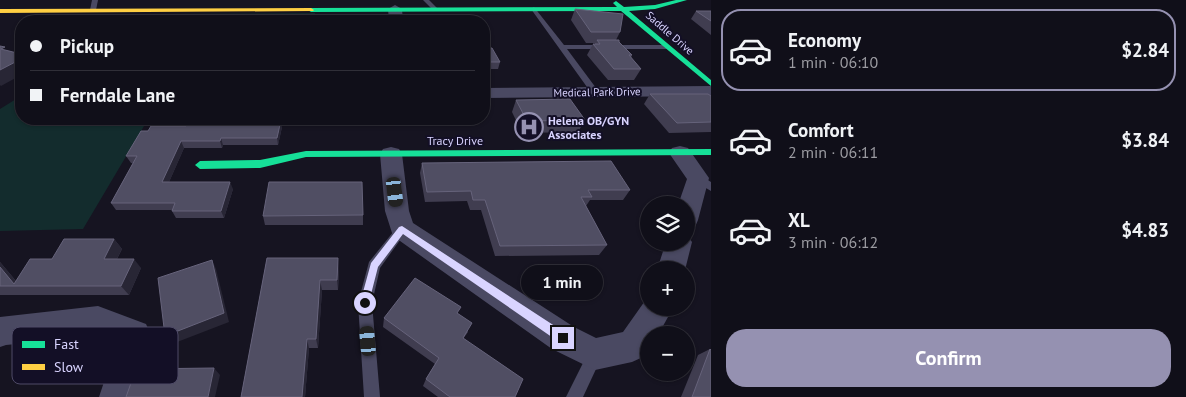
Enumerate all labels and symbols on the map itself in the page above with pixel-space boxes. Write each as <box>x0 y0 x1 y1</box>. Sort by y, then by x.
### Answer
street label: Saddle Drive <box>643 8 697 58</box>
street label: Medical Park Drive <box>553 84 641 100</box>
hospital icon: Helena OB/GYN Associates <box>514 112 544 142</box>
place label: Helena OB/GYN Associates <box>548 113 629 142</box>
street label: Tracy Drive <box>427 133 483 148</box>
car <box>385 176 404 208</box>
callout: 1 min <box>522 266 604 300</box>
route start <box>354 292 376 314</box>
car <box>359 325 376 357</box>
legend <box>12 327 178 384</box>
route end <box>552 327 574 349</box>
text: Fast <box>54 335 79 353</box>
text: Slow <box>54 358 84 376</box>

